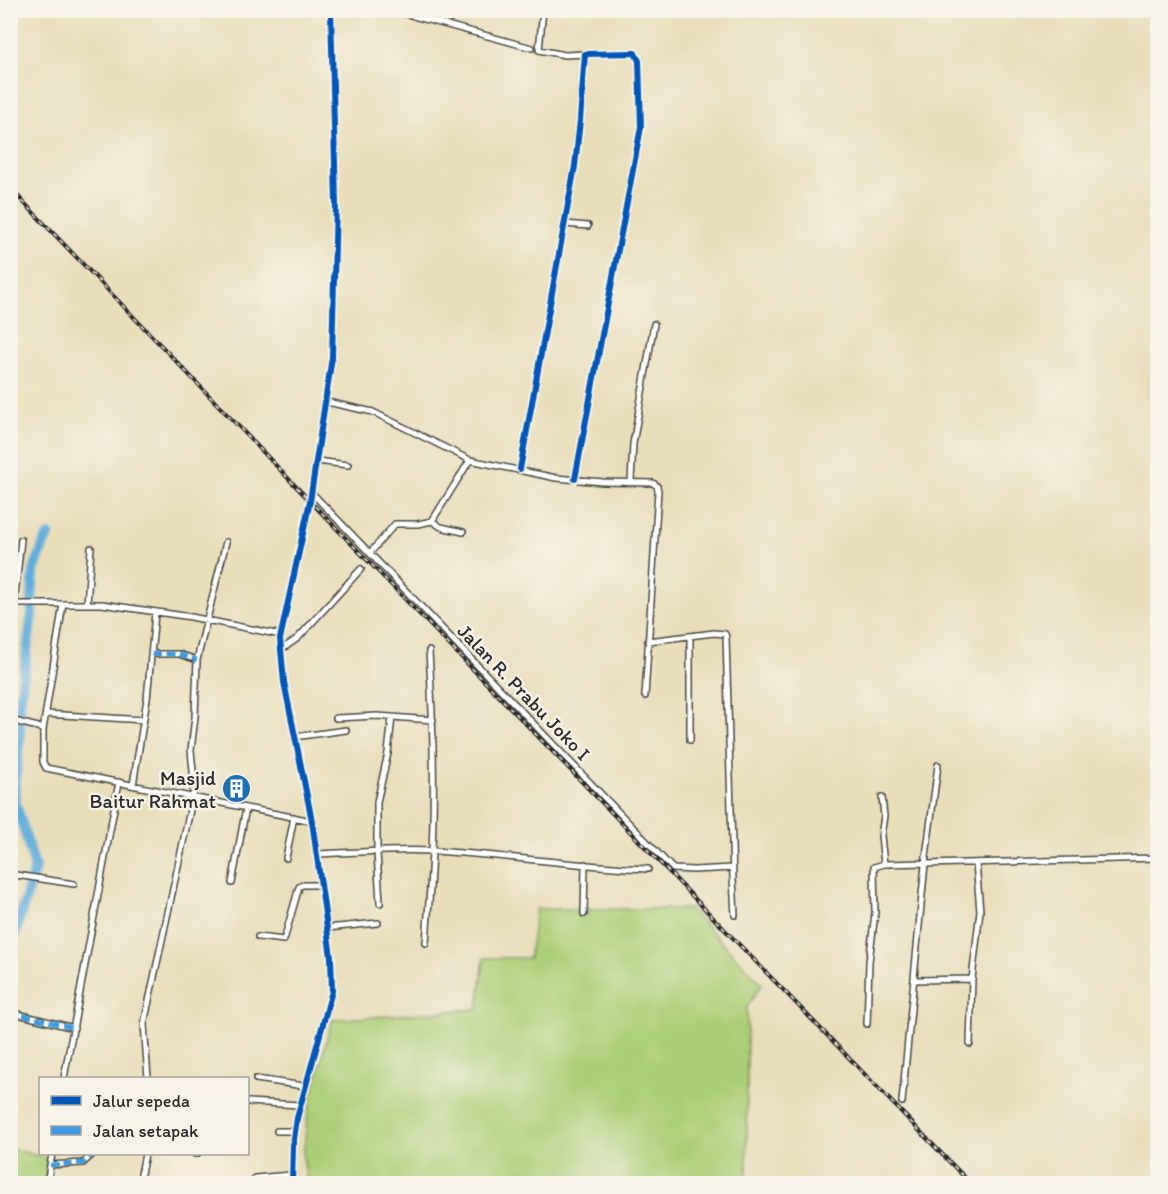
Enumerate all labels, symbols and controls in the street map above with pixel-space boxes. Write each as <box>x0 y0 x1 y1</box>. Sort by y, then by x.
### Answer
street label: Jalan R. Prabu Joko I <box>453 619 595 765</box>
place label: Masjid Baitur Rahmat <box>90 766 217 813</box>
building icon: Masjid Baitur Rahmat <box>221 773 253 805</box>
legend <box>39 1077 249 1155</box>
text: Jalur sepeda <box>93 1090 190 1112</box>
text: Jalan setapak <box>93 1120 199 1142</box>

